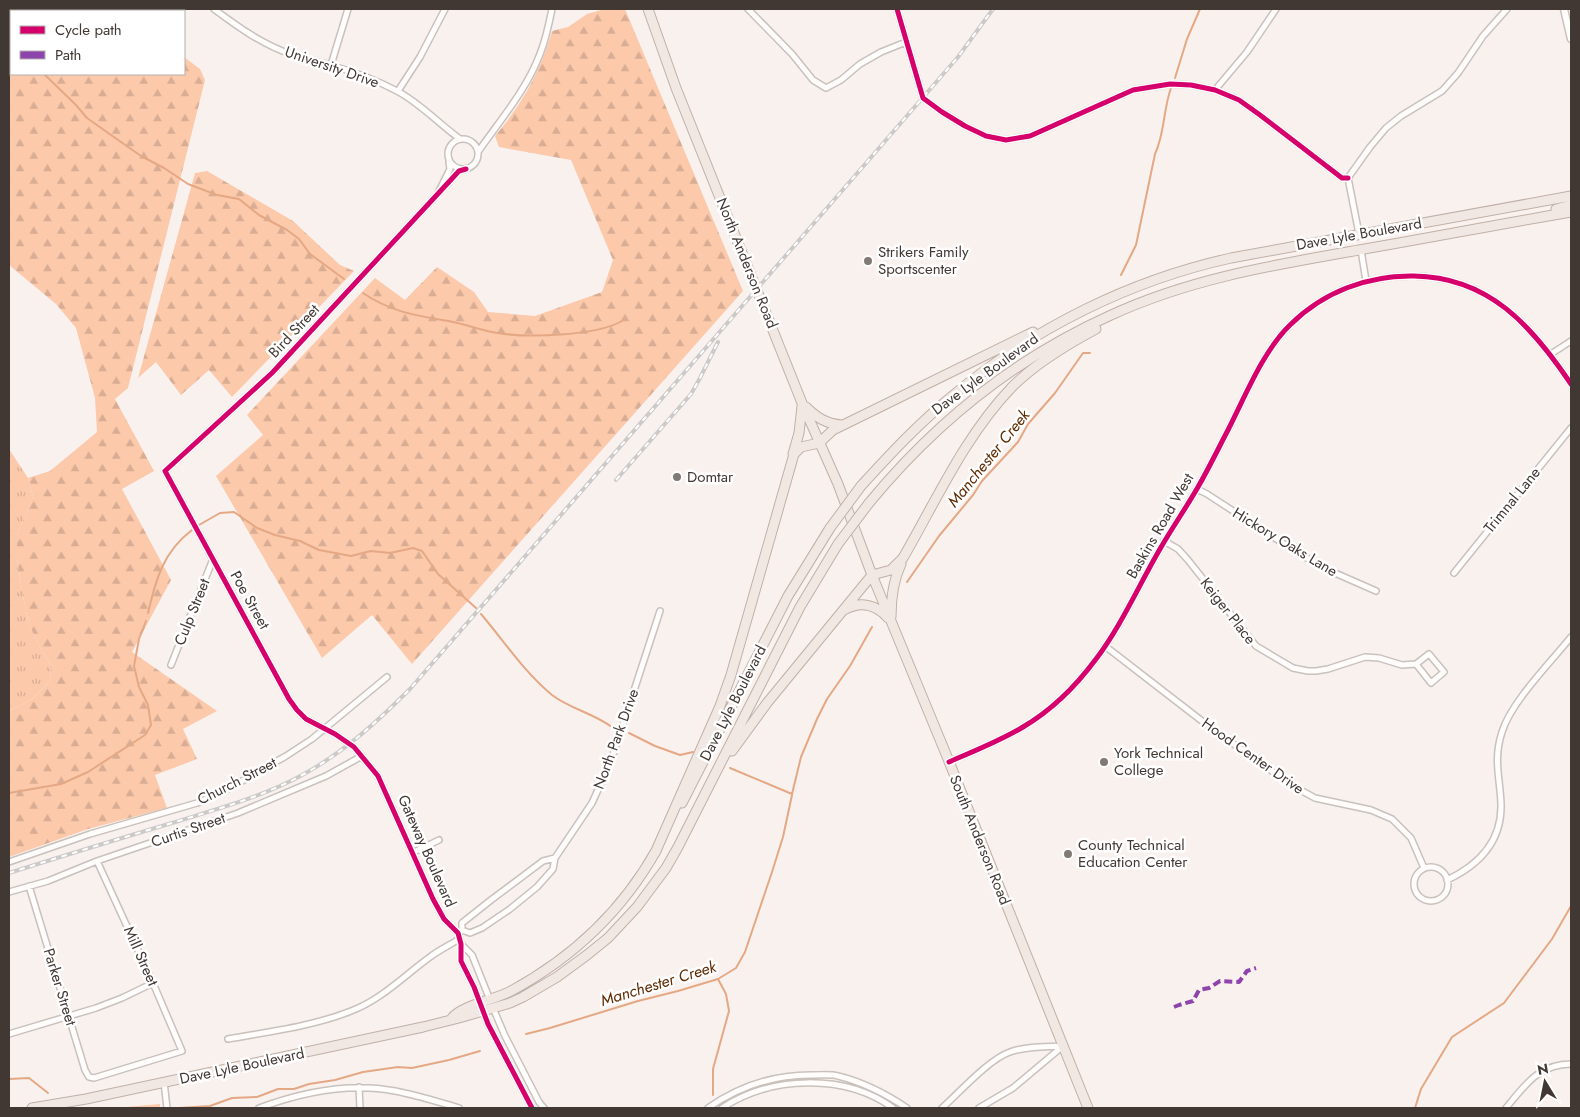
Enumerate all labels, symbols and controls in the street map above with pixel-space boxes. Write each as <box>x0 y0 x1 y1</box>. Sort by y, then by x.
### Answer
legend <box>10 10 185 75</box>
text: Cycle path <box>55 19 122 41</box>
street label: University Drive <box>282 41 382 94</box>
text: Path <box>55 44 81 66</box>
street label: North Anderson Road <box>711 194 783 332</box>
street label: Dave Lyle Boulevard <box>1294 212 1424 256</box>
place label: Strikers Family Sportscenter <box>878 241 969 280</box>
marker: Strikers Family Sportscenter <box>862 255 874 267</box>
street label: Bird Street <box>263 299 325 363</box>
street label: Dave Lyle Boulevard <box>927 328 1043 420</box>
water label: Manchester Creek <box>942 404 1036 512</box>
street label: Trimnal Lane <box>1479 462 1546 538</box>
place label: Domtar <box>687 466 734 488</box>
street label: Baskins Road West <box>1121 469 1199 583</box>
marker: Domtar <box>671 471 683 483</box>
street label: Hickory Oaks Lane <box>1228 502 1342 582</box>
street label: Poe Street <box>225 567 275 634</box>
street label: Keiger Place <box>1195 573 1261 649</box>
street label: Culp Street <box>169 575 216 649</box>
street label: Dave Lyle Boulevard <box>694 641 772 765</box>
street label: North Park Drive <box>588 685 644 792</box>
street label: Hood Center Drive <box>1197 712 1309 800</box>
place label: York Technical College <box>1114 742 1203 781</box>
street label: Church Street <box>194 751 281 810</box>
marker: York Technical College <box>1098 756 1110 768</box>
street label: South Anderson Road <box>944 772 1016 908</box>
street label: Gateway Boulevard <box>392 791 462 911</box>
street label: Curtis Street <box>148 807 228 853</box>
place label: County Technical Education Center <box>1078 834 1188 873</box>
marker: County Technical Education Center <box>1062 848 1074 860</box>
street label: Mill Street <box>118 923 164 990</box>
street label: Parker Street <box>38 946 82 1029</box>
water label: Manchester Creek <box>597 955 720 1012</box>
street label: Dave Lyle Boulevard <box>178 1042 306 1090</box>
north arrow <box>1520 1057 1570 1107</box>
text: N <box>1536 1058 1550 1080</box>

